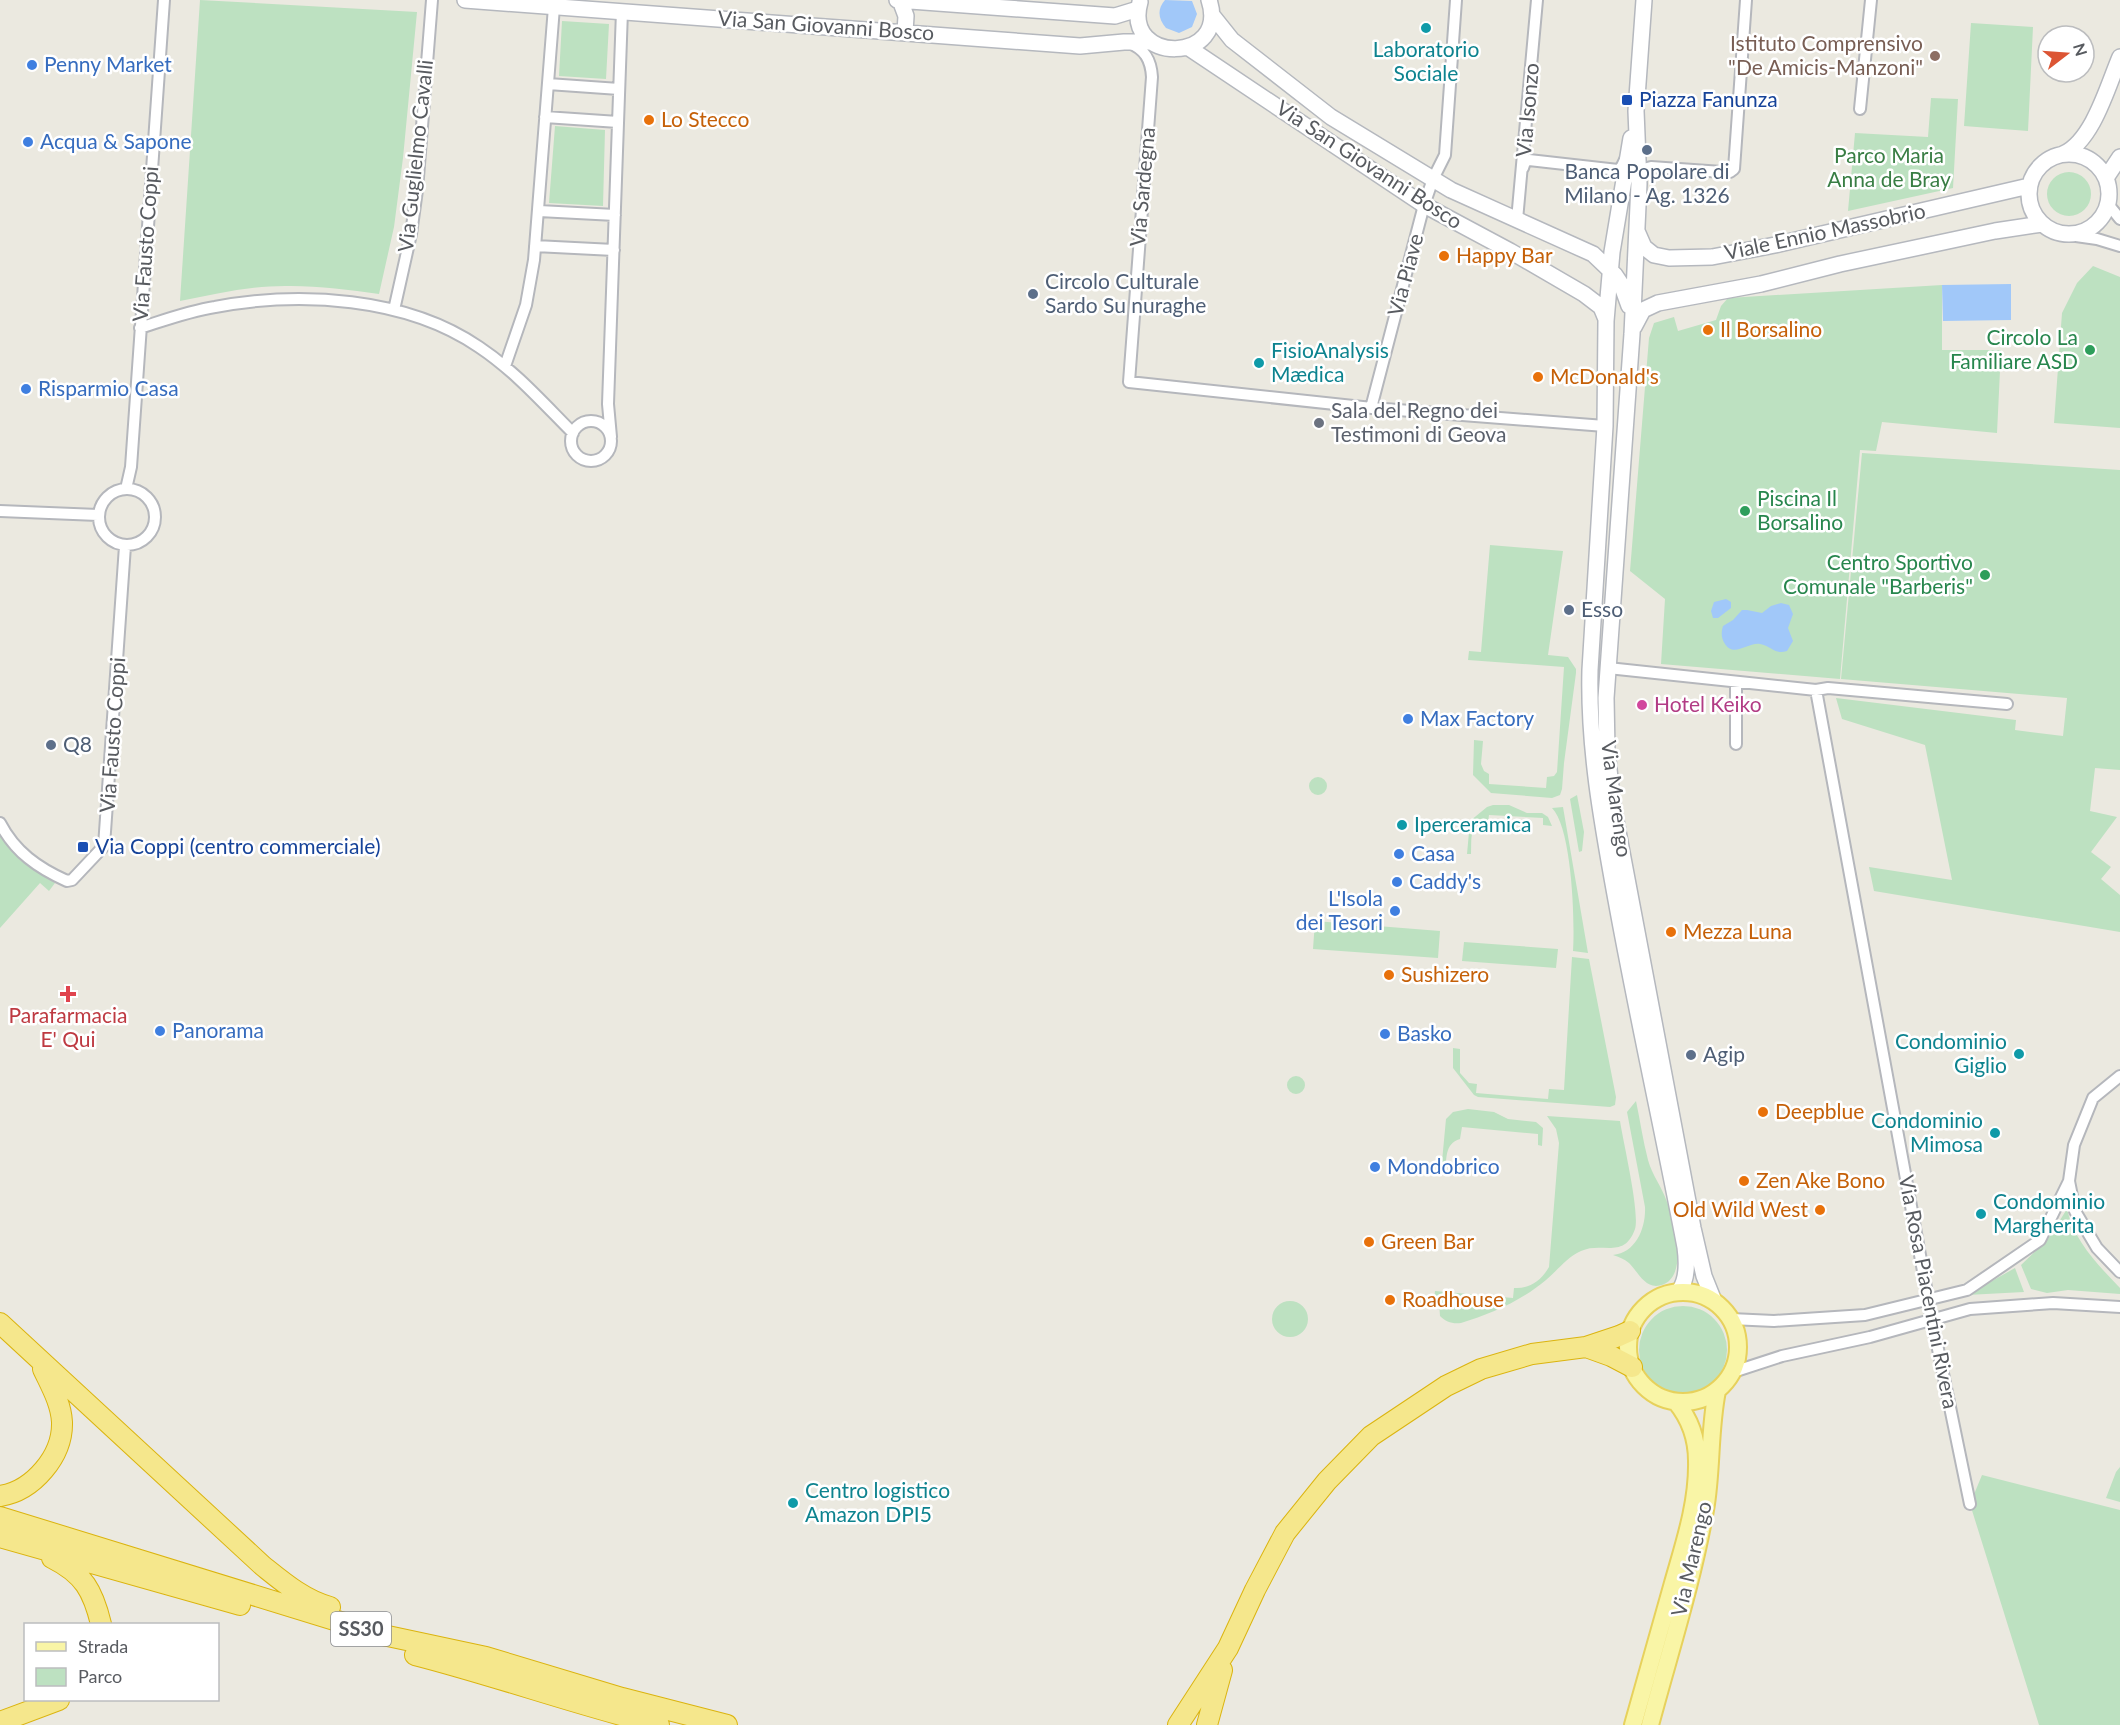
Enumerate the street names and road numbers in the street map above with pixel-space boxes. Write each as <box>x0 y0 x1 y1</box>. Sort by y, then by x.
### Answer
street label: Via San Giovanni Bosco <box>717 4 935 45</box>
street label: Via Guglielmo Cavalli <box>392 58 437 253</box>
street label: Via Isonzo <box>1510 62 1543 158</box>
street label: Via San Giovanni Bosco <box>1272 94 1468 233</box>
street label: Via Sardegna <box>1124 126 1159 248</box>
street label: Via Fausto Coppi <box>127 165 162 322</box>
street label: Viale Ennio Massobrio <box>1722 197 1928 264</box>
street label: Via Piave <box>1382 231 1428 319</box>
street label: Via Fausto Coppi <box>94 656 129 813</box>
street label: Via Marengo <box>1597 739 1638 859</box>
street label: Via Rosa Piacentini Rivera <box>1895 1173 1964 1411</box>
street label: Via Marengo <box>1665 1499 1716 1619</box>
road number: SS30 <box>331 1612 391 1646</box>

